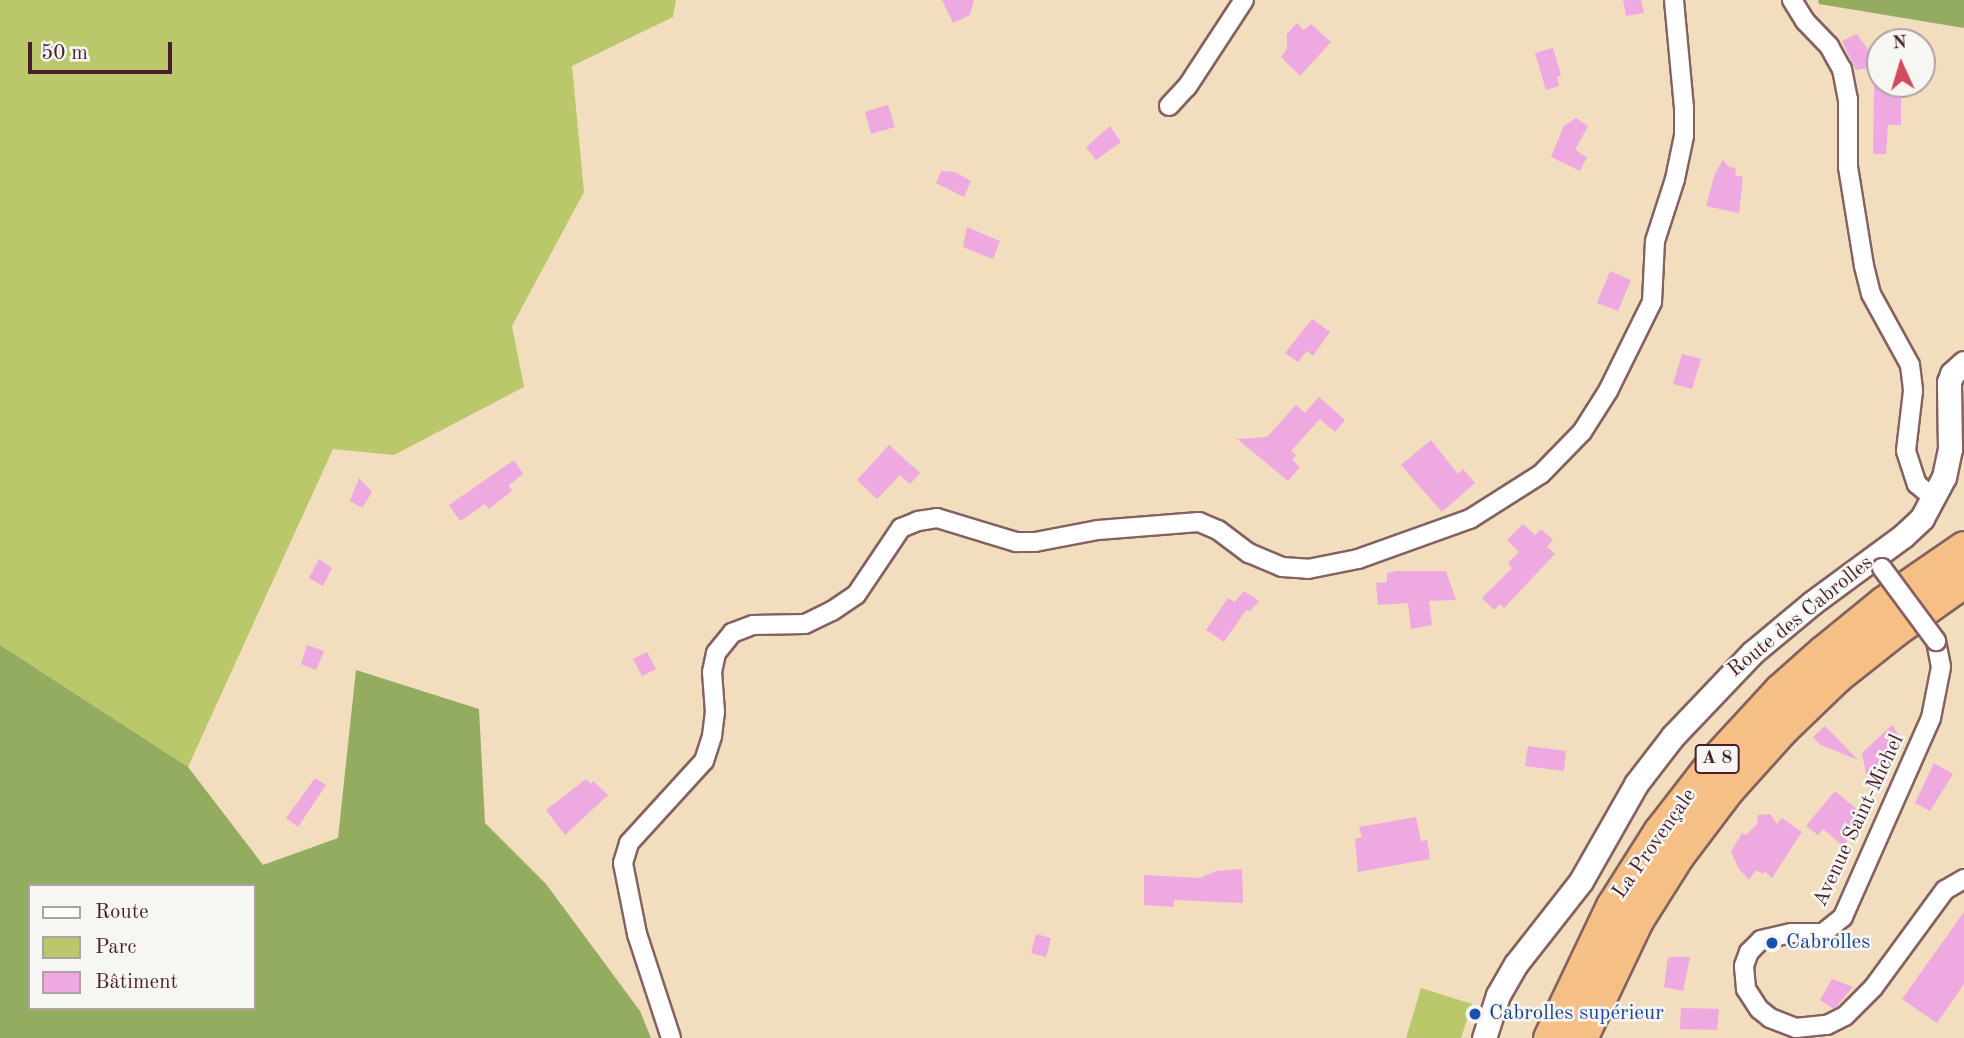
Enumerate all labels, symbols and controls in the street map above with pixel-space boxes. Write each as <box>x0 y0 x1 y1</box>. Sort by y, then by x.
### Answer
scale bar <box>32 28 175 72</box>
north arrow <box>1866 28 1936 98</box>
text: N <box>1892 34 1908 54</box>
text: 50 m <box>41 43 88 64</box>
street label: Route des Cabrolles <box>1723 551 1879 683</box>
street label: Avenue Saint-Michel <box>1808 731 1910 911</box>
road number: A 8 <box>1694 744 1740 774</box>
street label: La Provençale <box>1608 784 1702 904</box>
legend <box>28 884 256 1010</box>
text: Route <box>95 902 149 923</box>
place label: Cabrolles <box>1786 930 1870 956</box>
marker: Cabrolles <box>1764 935 1780 951</box>
text: Parc <box>95 937 137 958</box>
text: Bâtiment <box>95 972 178 993</box>
place label: Cabrolles supérieur <box>1489 1001 1664 1027</box>
marker: Cabrolles supérieur <box>1467 1006 1483 1022</box>

